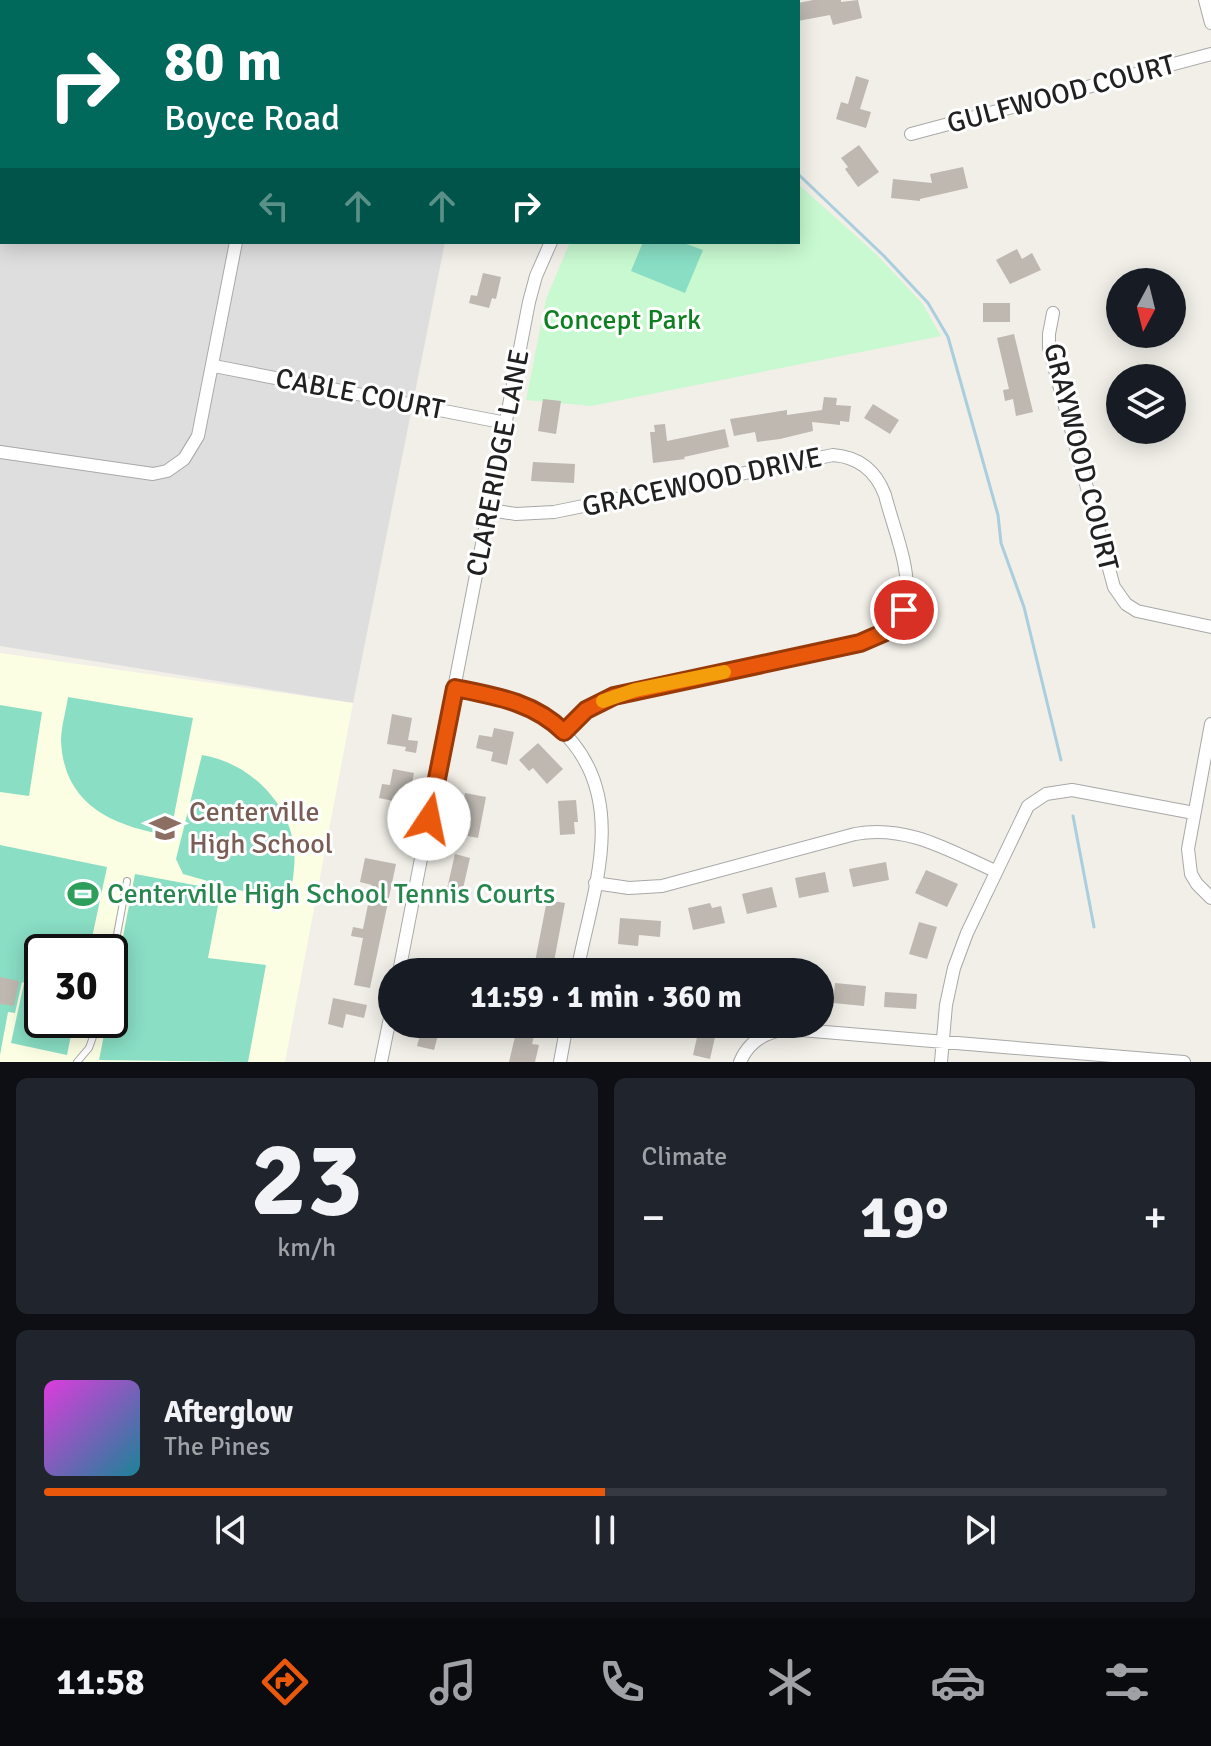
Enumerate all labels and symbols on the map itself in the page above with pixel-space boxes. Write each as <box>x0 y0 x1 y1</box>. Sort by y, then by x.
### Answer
street label: GULFWOOD COURT <box>943 47 1179 141</box>
north arrow <box>1106 268 1186 348</box>
park label: Concept Park <box>543 303 701 337</box>
street label: GRAYWOOD COURT <box>1036 340 1126 575</box>
street label: CLARERIDGE LANE <box>459 347 537 579</box>
street label: CABLE COURT <box>273 361 448 427</box>
street label: GRACEWOOD DRIVE <box>579 440 825 524</box>
pin <box>870 576 938 644</box>
position arrow <box>387 777 471 861</box>
place label: Centerville High School <box>189 795 333 861</box>
school or university icon: Centerville High School <box>148 811 182 845</box>
sports icon: Centerville High School Tennis Courts <box>66 877 100 911</box>
place label: Centerville High School Tennis Courts <box>107 877 555 911</box>
speed limit sign: 30 <box>24 934 128 1038</box>

